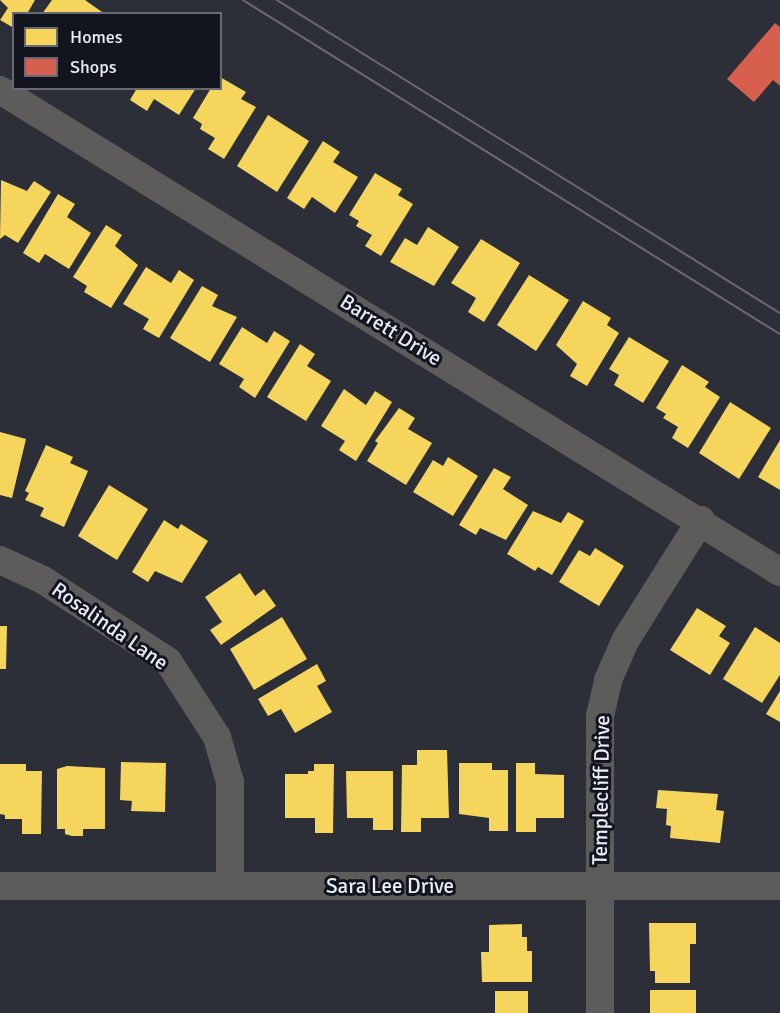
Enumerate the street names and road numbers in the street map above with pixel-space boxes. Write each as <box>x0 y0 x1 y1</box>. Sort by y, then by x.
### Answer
street label: Barrett Drive <box>335 289 447 371</box>
street label: Rosalinda Lane <box>47 577 173 675</box>
street label: Templecliff Drive <box>587 715 615 865</box>
street label: Sara Lee Drive <box>326 873 454 899</box>

